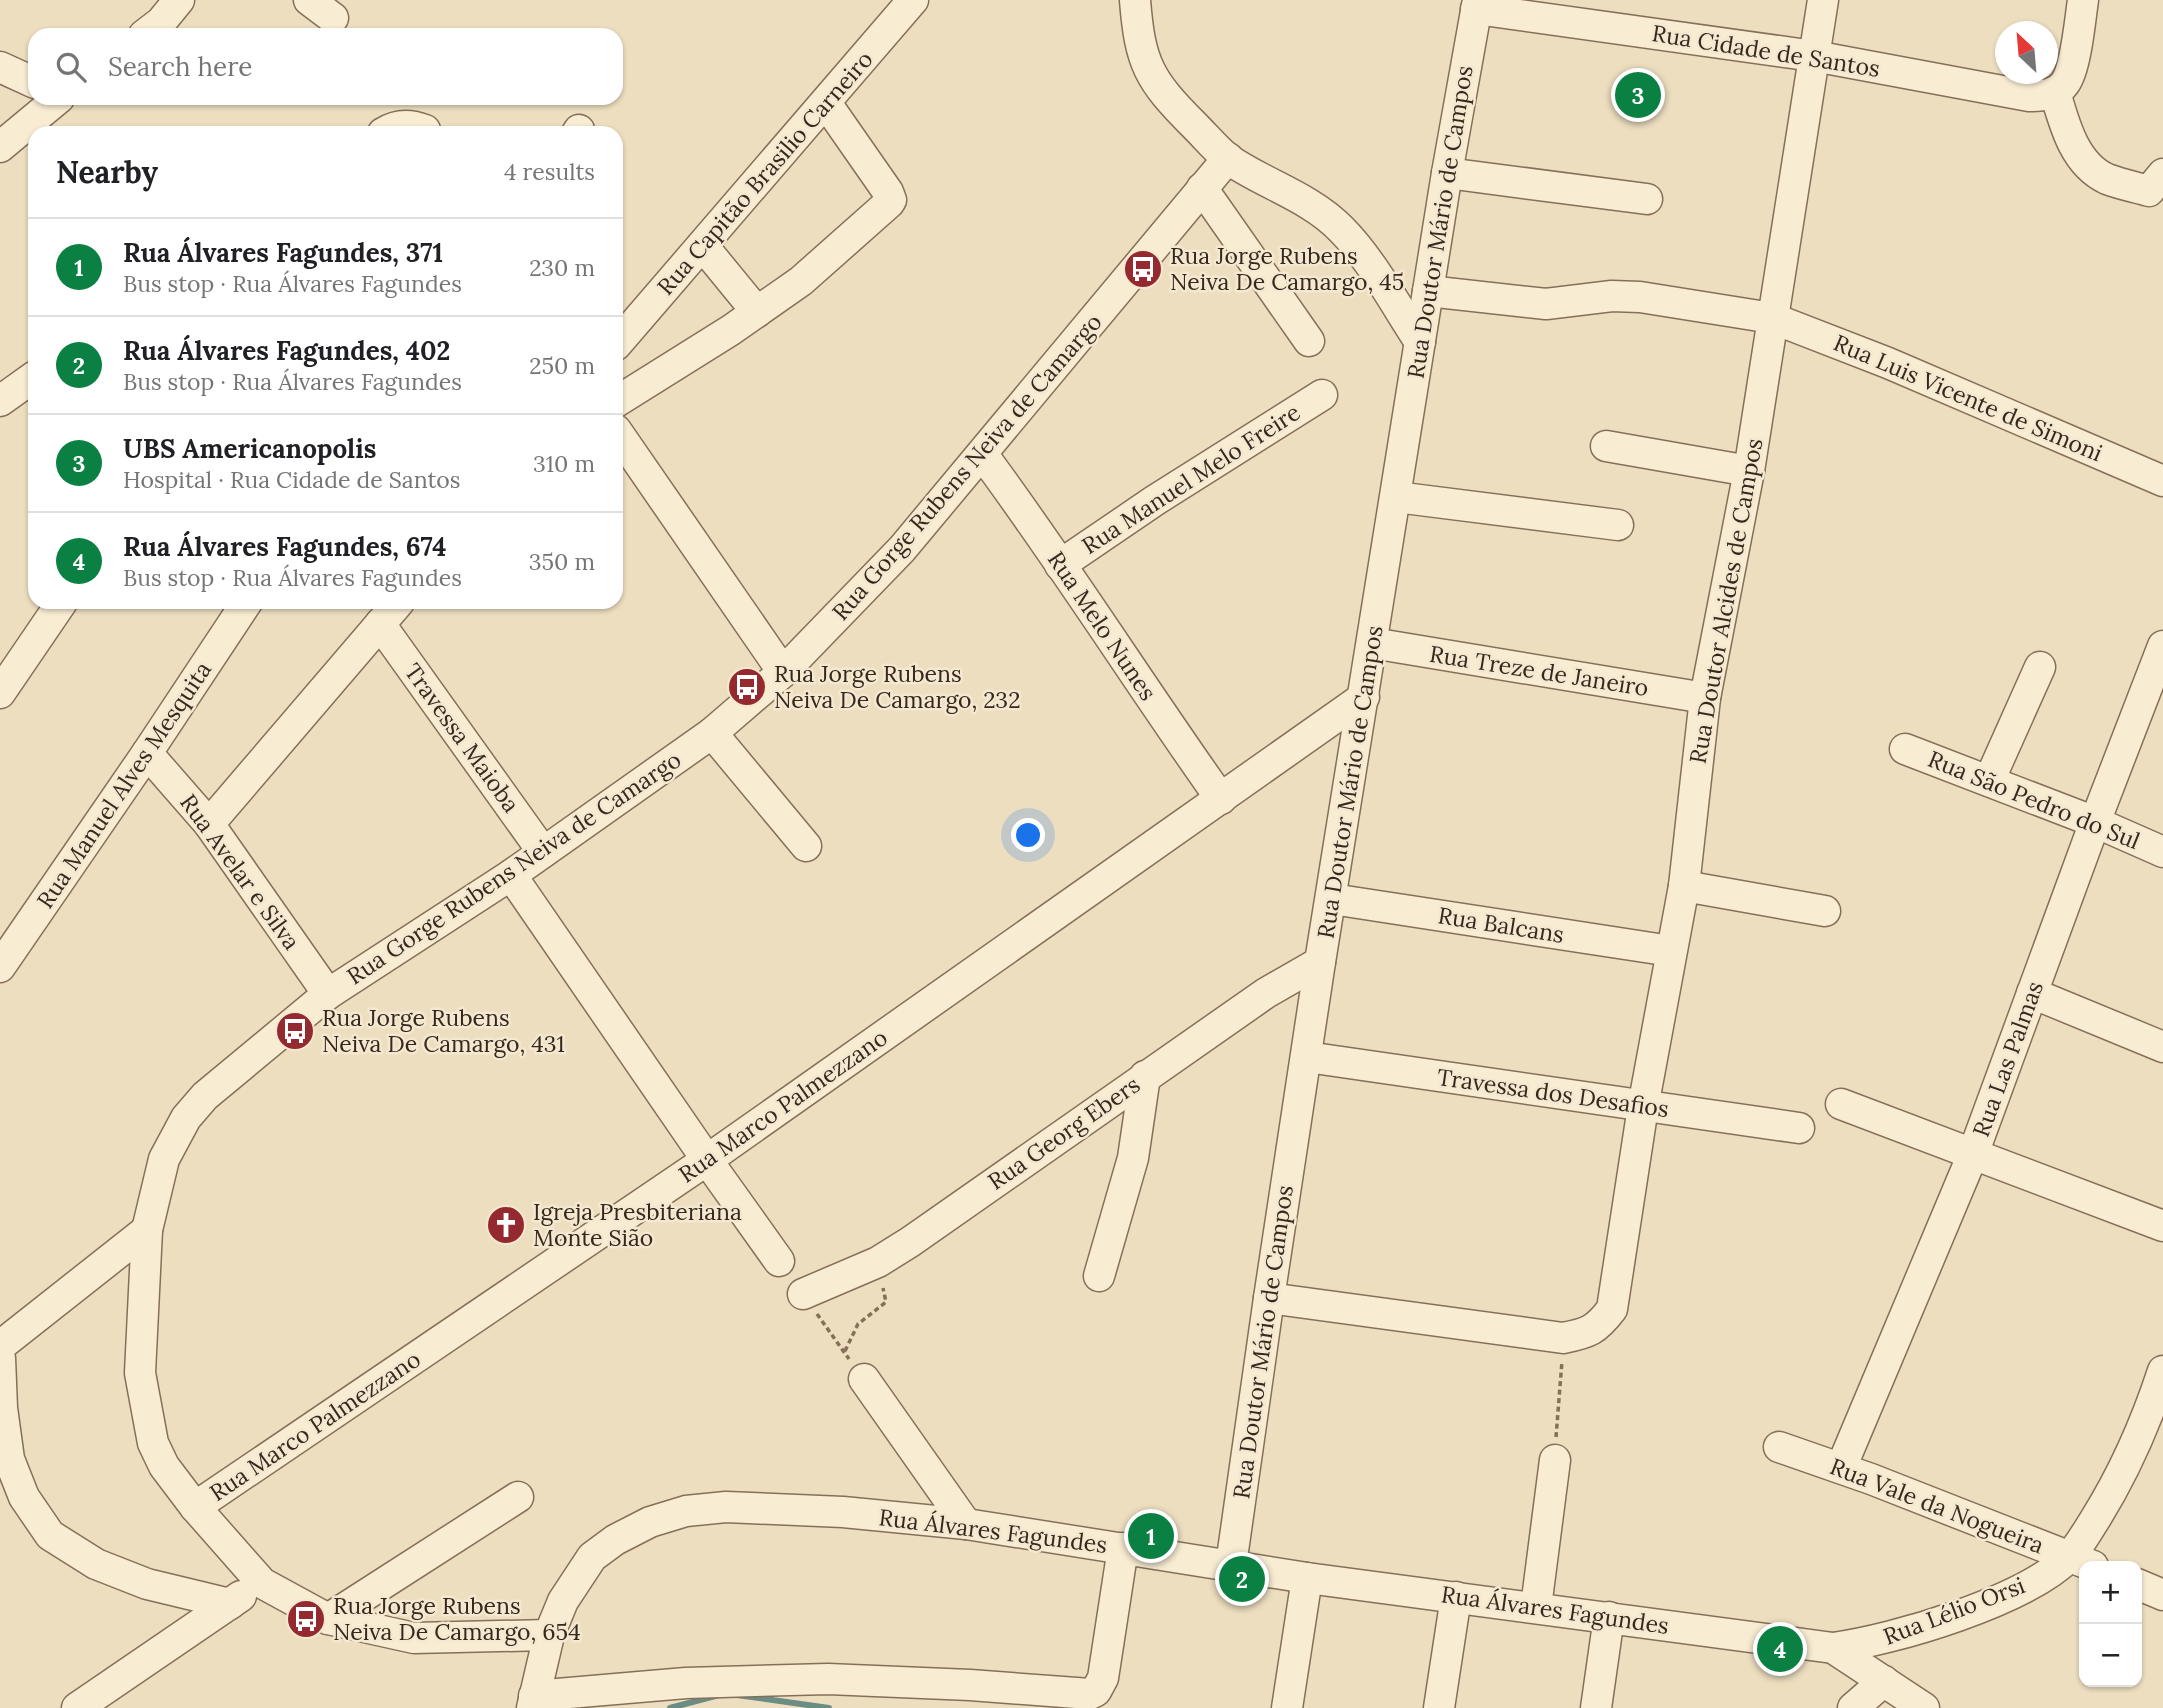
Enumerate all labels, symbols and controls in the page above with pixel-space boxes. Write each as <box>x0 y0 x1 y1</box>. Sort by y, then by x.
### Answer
street label: Rua Cidade de Santos <box>1650 18 1882 83</box>
north arrow <box>1995 21 2058 84</box>
search box <box>28 28 623 105</box>
street label: Rua Capitão Brasilio Carneiro <box>651 45 879 301</box>
icon: search <box>52 48 90 86</box>
text: Search here <box>108 50 252 83</box>
street label: Rua Doutor Mário de Campos <box>1400 63 1479 380</box>
pin: 3 <box>1615 69 1661 121</box>
text: Nearby <box>56 153 158 191</box>
text: 4 results <box>504 157 595 186</box>
text: Rua Álvares Fagundes, 371 <box>123 236 443 269</box>
place label: Rua Jorge Rubens Neiva De Camargo, 45 <box>1170 241 1404 296</box>
bus stop icon: Rua Jorge Rubens Neiva De Camargo, 45 <box>1122 248 1164 290</box>
text: 1 <box>74 253 84 282</box>
text: 230 m <box>529 253 595 282</box>
text: Bus stop · Rua Álvares Fagundes <box>123 269 462 298</box>
street label: Rua Gorge Rubens Neiva de Camargo <box>826 307 1108 626</box>
street label: Rua Luis Vicente de Simoni <box>1829 328 2107 467</box>
text: Rua Álvares Fagundes, 402 <box>123 334 450 367</box>
text: 2 <box>73 351 85 380</box>
text: 250 m <box>529 351 595 380</box>
text: Bus stop · Rua Álvares Fagundes <box>123 367 462 396</box>
street label: Rua Manuel Melo Freire <box>1076 397 1305 560</box>
text: UBS Americanopolis <box>123 432 376 465</box>
street label: Rua Doutor Alcides de Campos <box>1683 436 1768 766</box>
text: 3 <box>73 449 85 478</box>
text: 310 m <box>533 449 595 478</box>
text: Hospital · Rua Cidade de Santos <box>123 465 460 494</box>
text: Rua Álvares Fagundes, 674 <box>123 530 447 563</box>
street label: Rua Melo Nunes <box>1042 546 1163 706</box>
text: 4 <box>73 547 85 576</box>
text: 350 m <box>529 547 595 576</box>
text: Bus stop · Rua Álvares Fagundes <box>123 563 462 592</box>
street label: Rua Doutor Mário de Campos <box>1310 623 1389 940</box>
street label: Rua Treze de Janeiro <box>1427 639 1651 702</box>
street label: Rua Manuel Alves Mesquita <box>30 656 217 914</box>
street label: Travessa Maioba <box>399 658 526 818</box>
place label: Rua Jorge Rubens Neiva De Camargo, 232 <box>774 659 1021 714</box>
bus stop icon: Rua Jorge Rubens Neiva De Camargo, 232 <box>726 666 768 708</box>
street label: Rua São Pedro do Sul <box>1924 744 2144 855</box>
street label: Rua Gorge Rubens Neiva de Camargo <box>341 745 686 991</box>
street label: Rua Avelar e Silva <box>174 788 307 955</box>
your location <box>1011 818 1045 852</box>
street label: Rua Balcans <box>1436 900 1566 949</box>
street label: Rua Las Palmas <box>1966 977 2049 1141</box>
place label: Rua Jorge Rubens Neiva De Camargo, 431 <box>322 1003 565 1058</box>
bus stop icon: Rua Jorge Rubens Neiva De Camargo, 431 <box>274 1010 316 1052</box>
street label: Rua Marco Palmezzano <box>673 1023 893 1189</box>
street label: Travessa dos Desafios <box>1435 1062 1671 1123</box>
street label: Rua Georg Ebers <box>982 1069 1145 1196</box>
street label: Rua Doutor Mário de Campos <box>1226 1183 1299 1501</box>
place label: Igreja Presbiteriana Monte Sião <box>533 1197 742 1252</box>
church icon: Igreja Presbiteriana Monte Sião <box>485 1204 527 1246</box>
street label: Rua Marco Palmezzano <box>204 1344 426 1507</box>
street label: Rua Vale da Nogueira <box>1826 1451 2048 1560</box>
street label: Rua Álvares Fagundes <box>877 1502 1109 1559</box>
pin: 1 <box>1128 1510 1174 1562</box>
pin: 2 <box>1219 1553 1265 1605</box>
map controls <box>2079 1561 2142 1687</box>
button: + <box>2079 1561 2142 1624</box>
street label: Rua Lélio Orsi <box>1879 1570 2029 1651</box>
street label: Rua Álvares Fagundes <box>1439 1579 1671 1640</box>
place label: Rua Jorge Rubens Neiva De Camargo, 654 <box>333 1591 581 1646</box>
bus stop icon: Rua Jorge Rubens Neiva De Camargo, 654 <box>285 1598 327 1640</box>
pin: 4 <box>1757 1623 1803 1675</box>
button: − <box>2079 1624 2142 1687</box>

